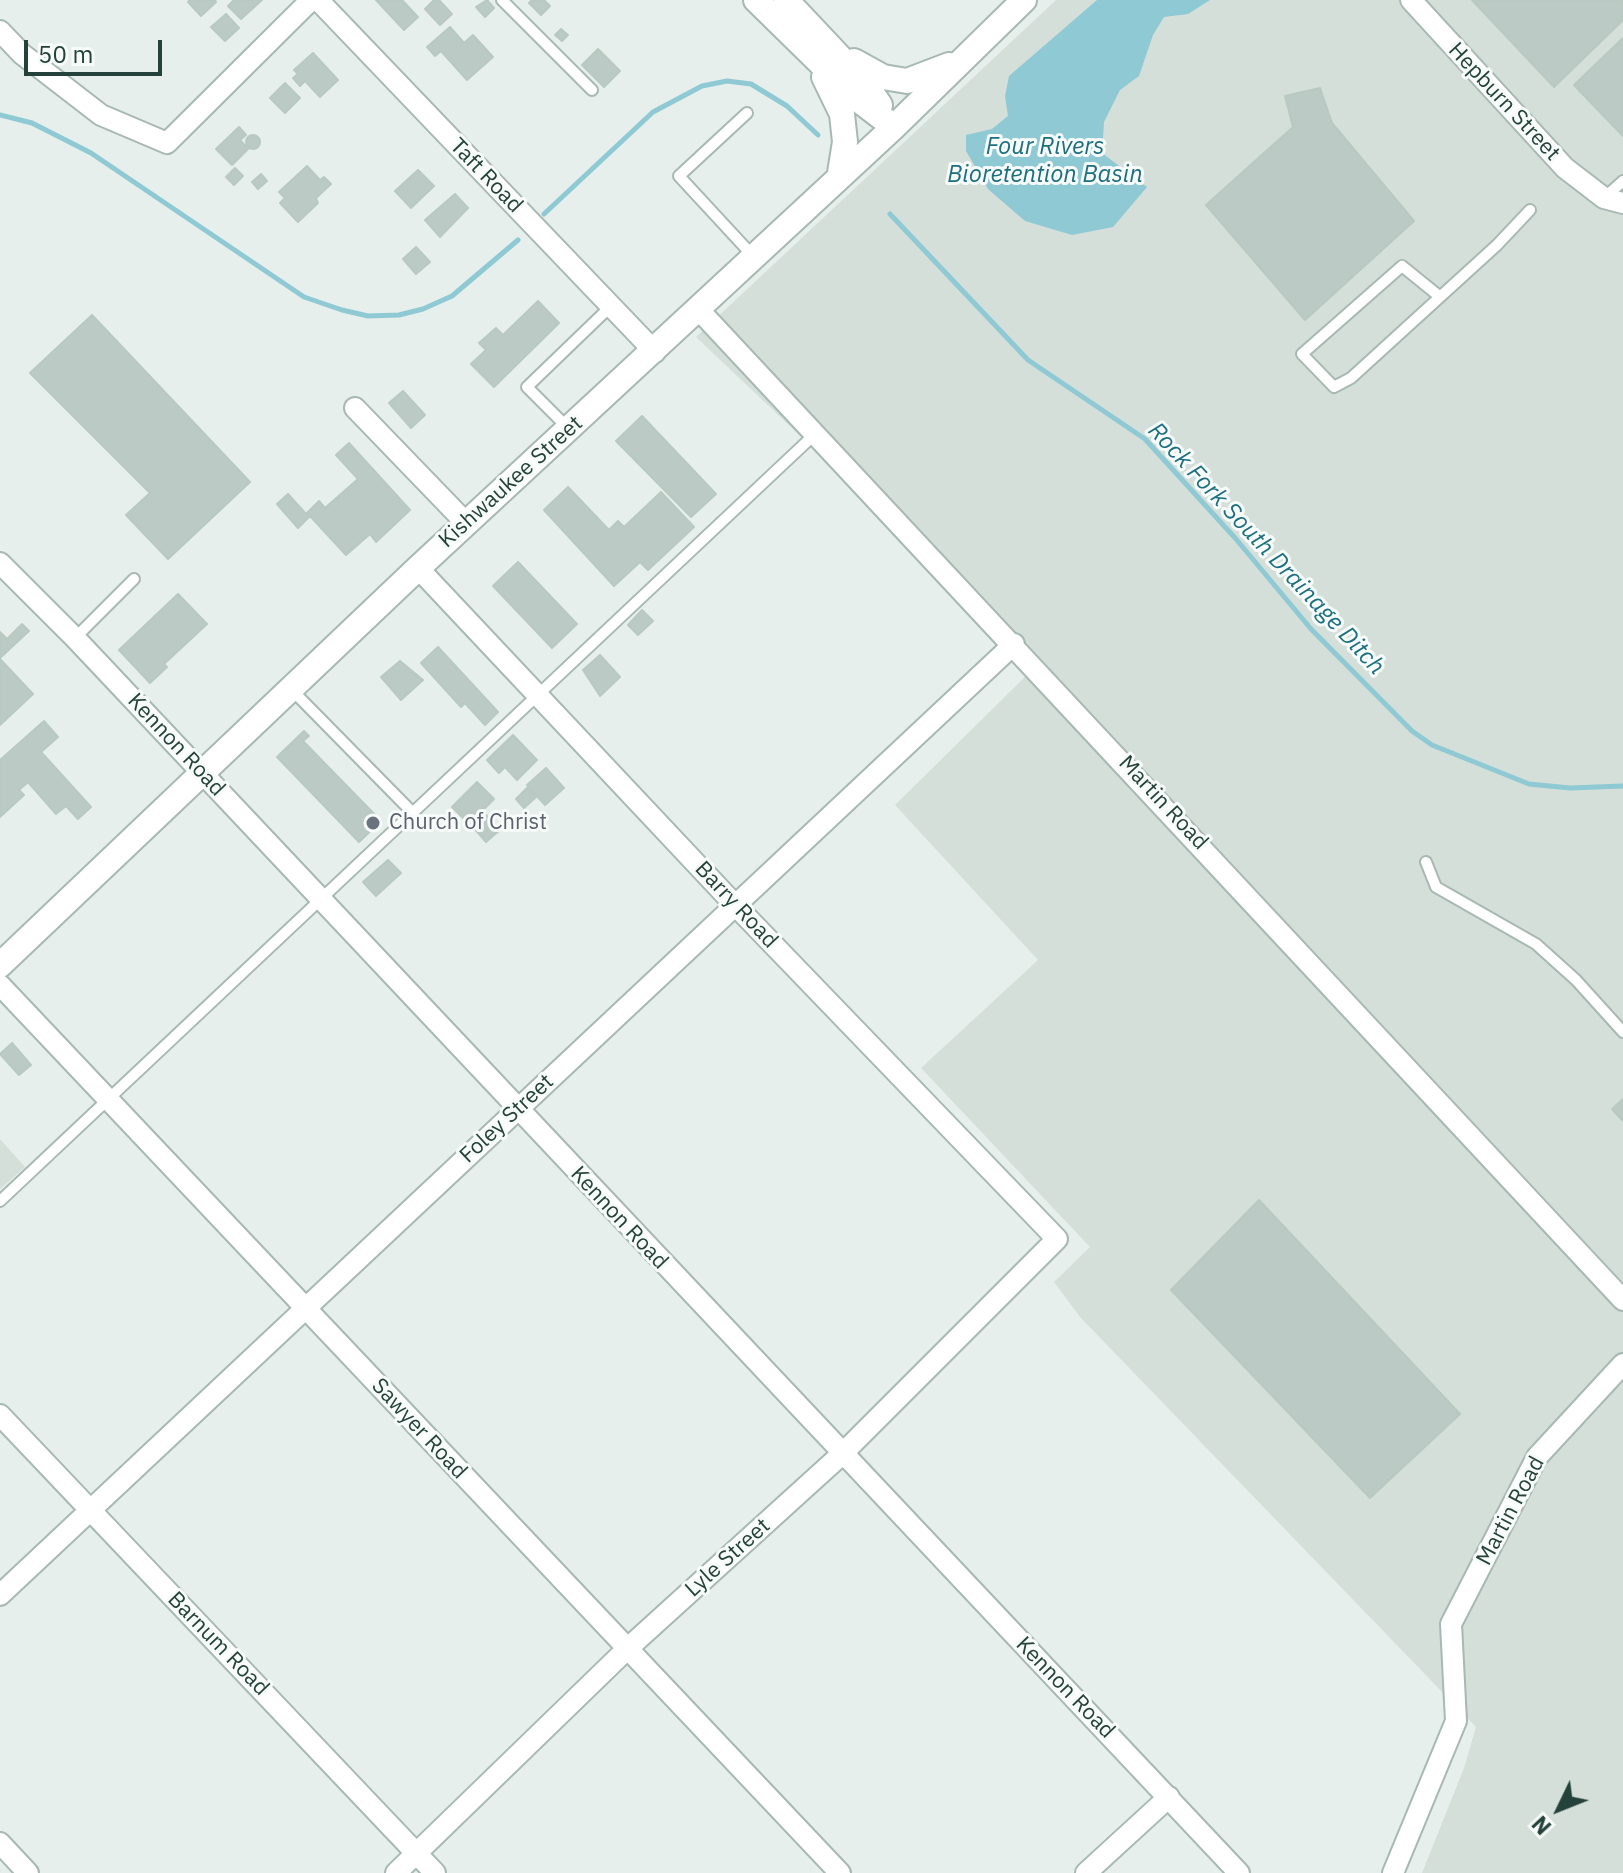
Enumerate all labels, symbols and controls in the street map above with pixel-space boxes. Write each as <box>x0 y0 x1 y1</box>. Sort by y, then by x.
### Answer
scale bar <box>28 24 166 74</box>
text: 50 m <box>38 38 93 70</box>
street label: Hepburn Street <box>1443 38 1565 166</box>
street label: Taft Road <box>444 133 528 219</box>
water label: Four Rivers Bioretention Basin <box>947 133 1143 189</box>
street label: Kishwaukee Street <box>434 410 588 554</box>
water label: Rock Fork South Drainage Ditch <box>1142 417 1390 681</box>
street label: Kennon Road <box>122 688 230 802</box>
street label: Martin Road <box>1113 750 1213 856</box>
place label: Church of Christ <box>389 810 547 836</box>
marker: Church of Christ <box>364 814 382 832</box>
street label: Barry Road <box>689 856 783 954</box>
street label: Foley Street <box>455 1069 559 1169</box>
street label: Kennon Road <box>565 1161 673 1275</box>
street label: Sawyer Road <box>366 1373 472 1485</box>
street label: Martin Road <box>1471 1452 1551 1570</box>
street label: Lyle Street <box>680 1513 776 1603</box>
street label: Barnum Road <box>162 1587 274 1701</box>
street label: Kennon Road <box>1010 1632 1120 1744</box>
north arrow <box>1519 1769 1599 1849</box>
text: N <box>1525 1810 1557 1841</box>

